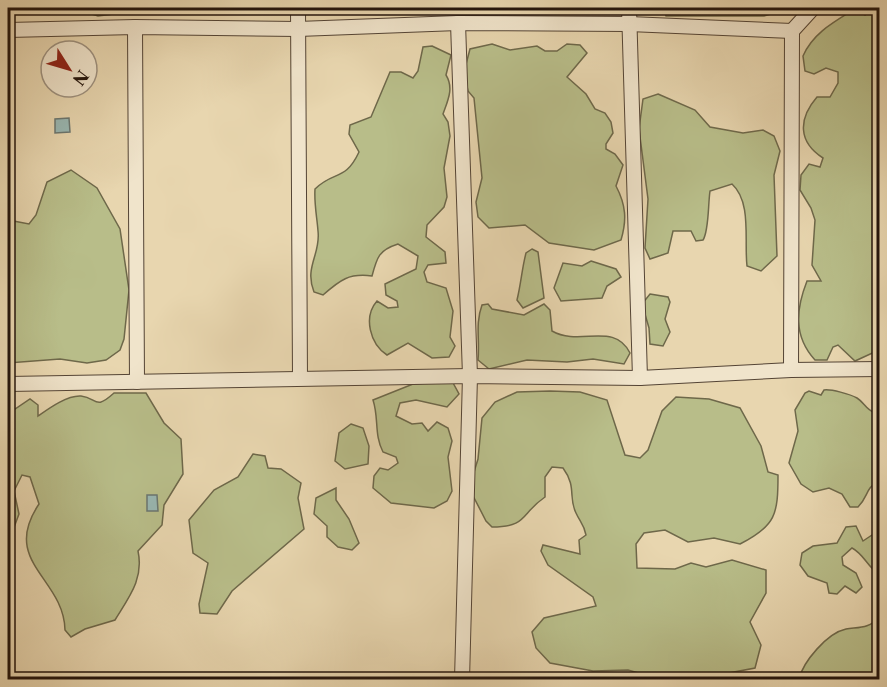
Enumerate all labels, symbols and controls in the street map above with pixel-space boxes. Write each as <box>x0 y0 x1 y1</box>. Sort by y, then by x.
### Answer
north arrow <box>39 39 99 99</box>
text: N <box>69 66 93 90</box>

